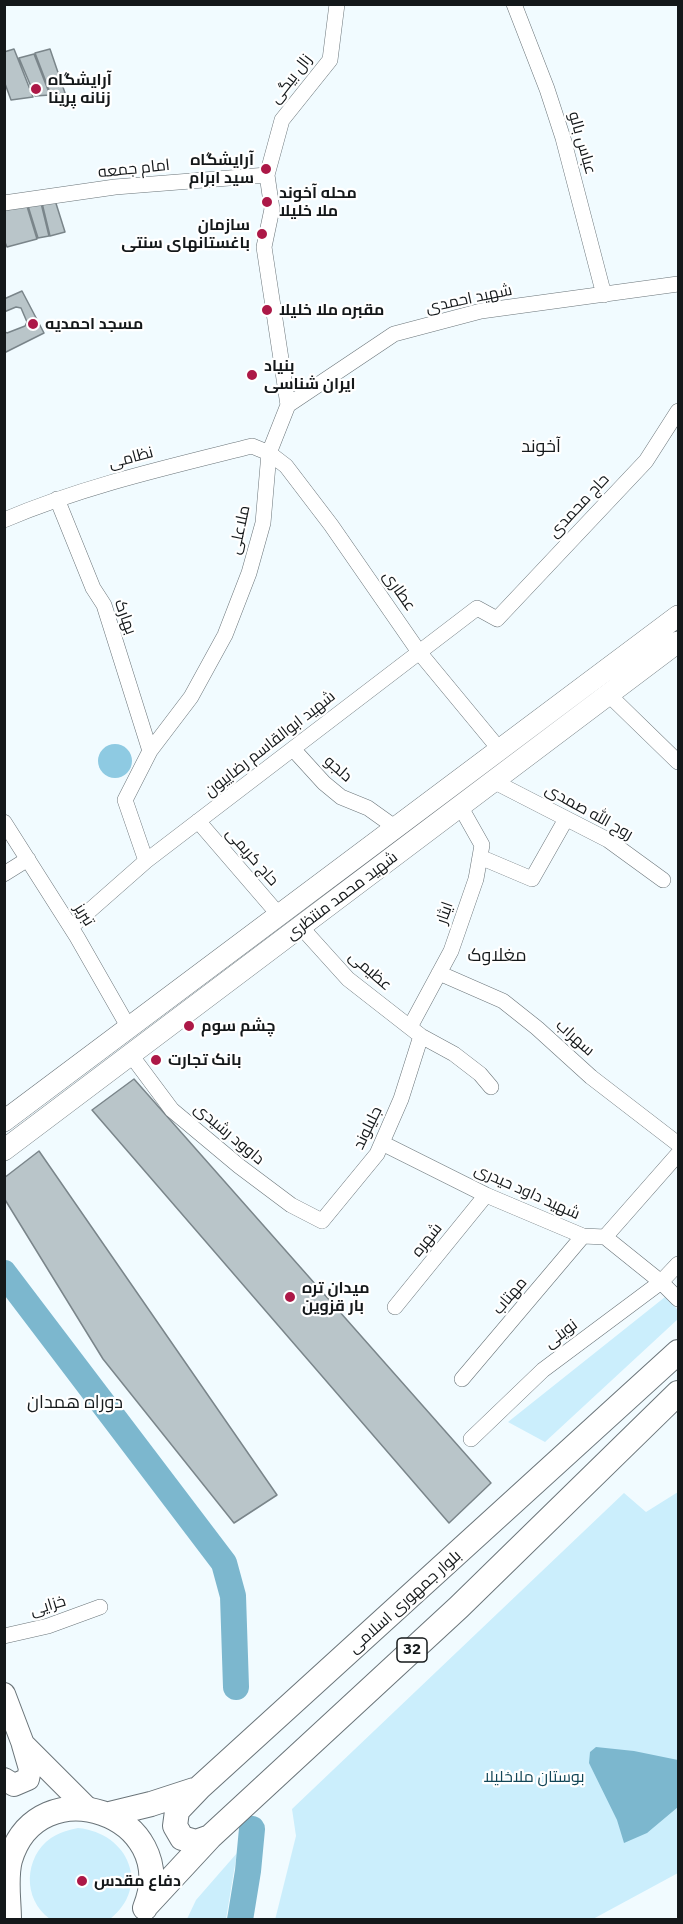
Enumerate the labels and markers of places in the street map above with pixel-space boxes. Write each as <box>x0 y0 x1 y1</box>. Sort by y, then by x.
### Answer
place label: آرایشگاه زنانه پرینا <box>48 70 112 108</box>
marker: آرایشگاه زنانه پرینا <box>29 82 43 96</box>
place label: آرایشگاه سید ابرام <box>189 150 254 188</box>
marker: آرایشگاه سید ابرام <box>259 162 273 176</box>
place label: محله آخوند ملا خلیلا <box>279 183 357 221</box>
marker: محله آخوند ملا خلیلا <box>260 195 274 209</box>
place label: سازمان باغستانهای سنتی <box>121 215 250 253</box>
marker: سازمان باغستانهای سنتی <box>255 227 269 241</box>
place label: مقبره ملا خلیلا <box>279 300 384 320</box>
marker: مقبره ملا خلیلا <box>260 303 274 317</box>
place label: مسجد احمدیه <box>45 314 143 334</box>
marker: مسجد احمدیه <box>26 317 40 331</box>
place label: بنیاد ایران شناسی <box>264 356 356 394</box>
marker: بنیاد ایران شناسی <box>245 368 259 382</box>
place label: چشم سوم <box>201 1016 275 1036</box>
marker: چشم سوم <box>182 1019 196 1033</box>
place label: بانک تجارت <box>168 1050 241 1070</box>
marker: بانک تجارت <box>149 1053 163 1067</box>
place label: میدان تره بار قزوین <box>302 1278 370 1316</box>
marker: میدان تره بار قزوین <box>283 1290 297 1304</box>
place label: دفاع مقدس <box>94 1871 181 1891</box>
marker: دفاع مقدس <box>75 1874 89 1888</box>

